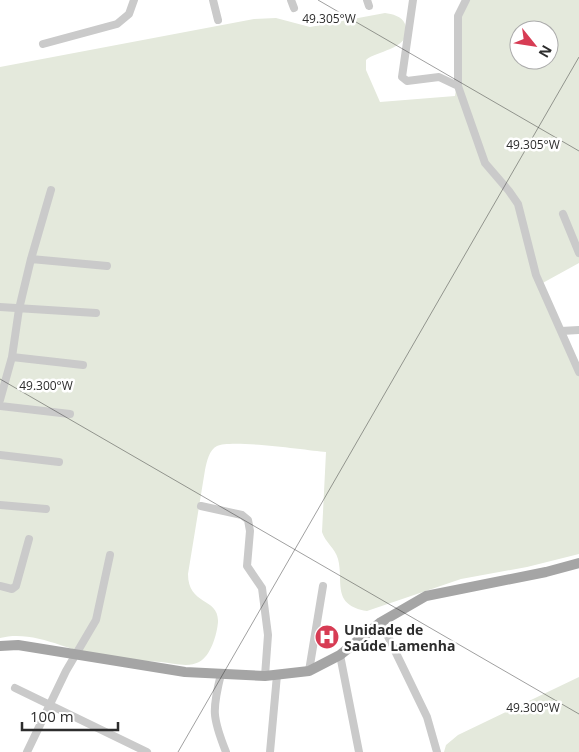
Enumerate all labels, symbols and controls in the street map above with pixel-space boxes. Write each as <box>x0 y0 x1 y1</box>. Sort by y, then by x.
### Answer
text: 49.305°W <box>302 10 356 27</box>
north arrow <box>509 20 559 70</box>
text: N <box>535 42 557 61</box>
text: 49.305°W <box>506 136 560 153</box>
text: 49.300°W <box>19 377 73 394</box>
place label: Unidade de Saúde Lamenha <box>344 620 455 655</box>
hospital icon: Unidade de Saúde Lamenha <box>314 624 340 650</box>
text: 49.300°W <box>506 699 560 716</box>
scale bar <box>22 700 119 732</box>
text: 100 m <box>30 706 74 726</box>

